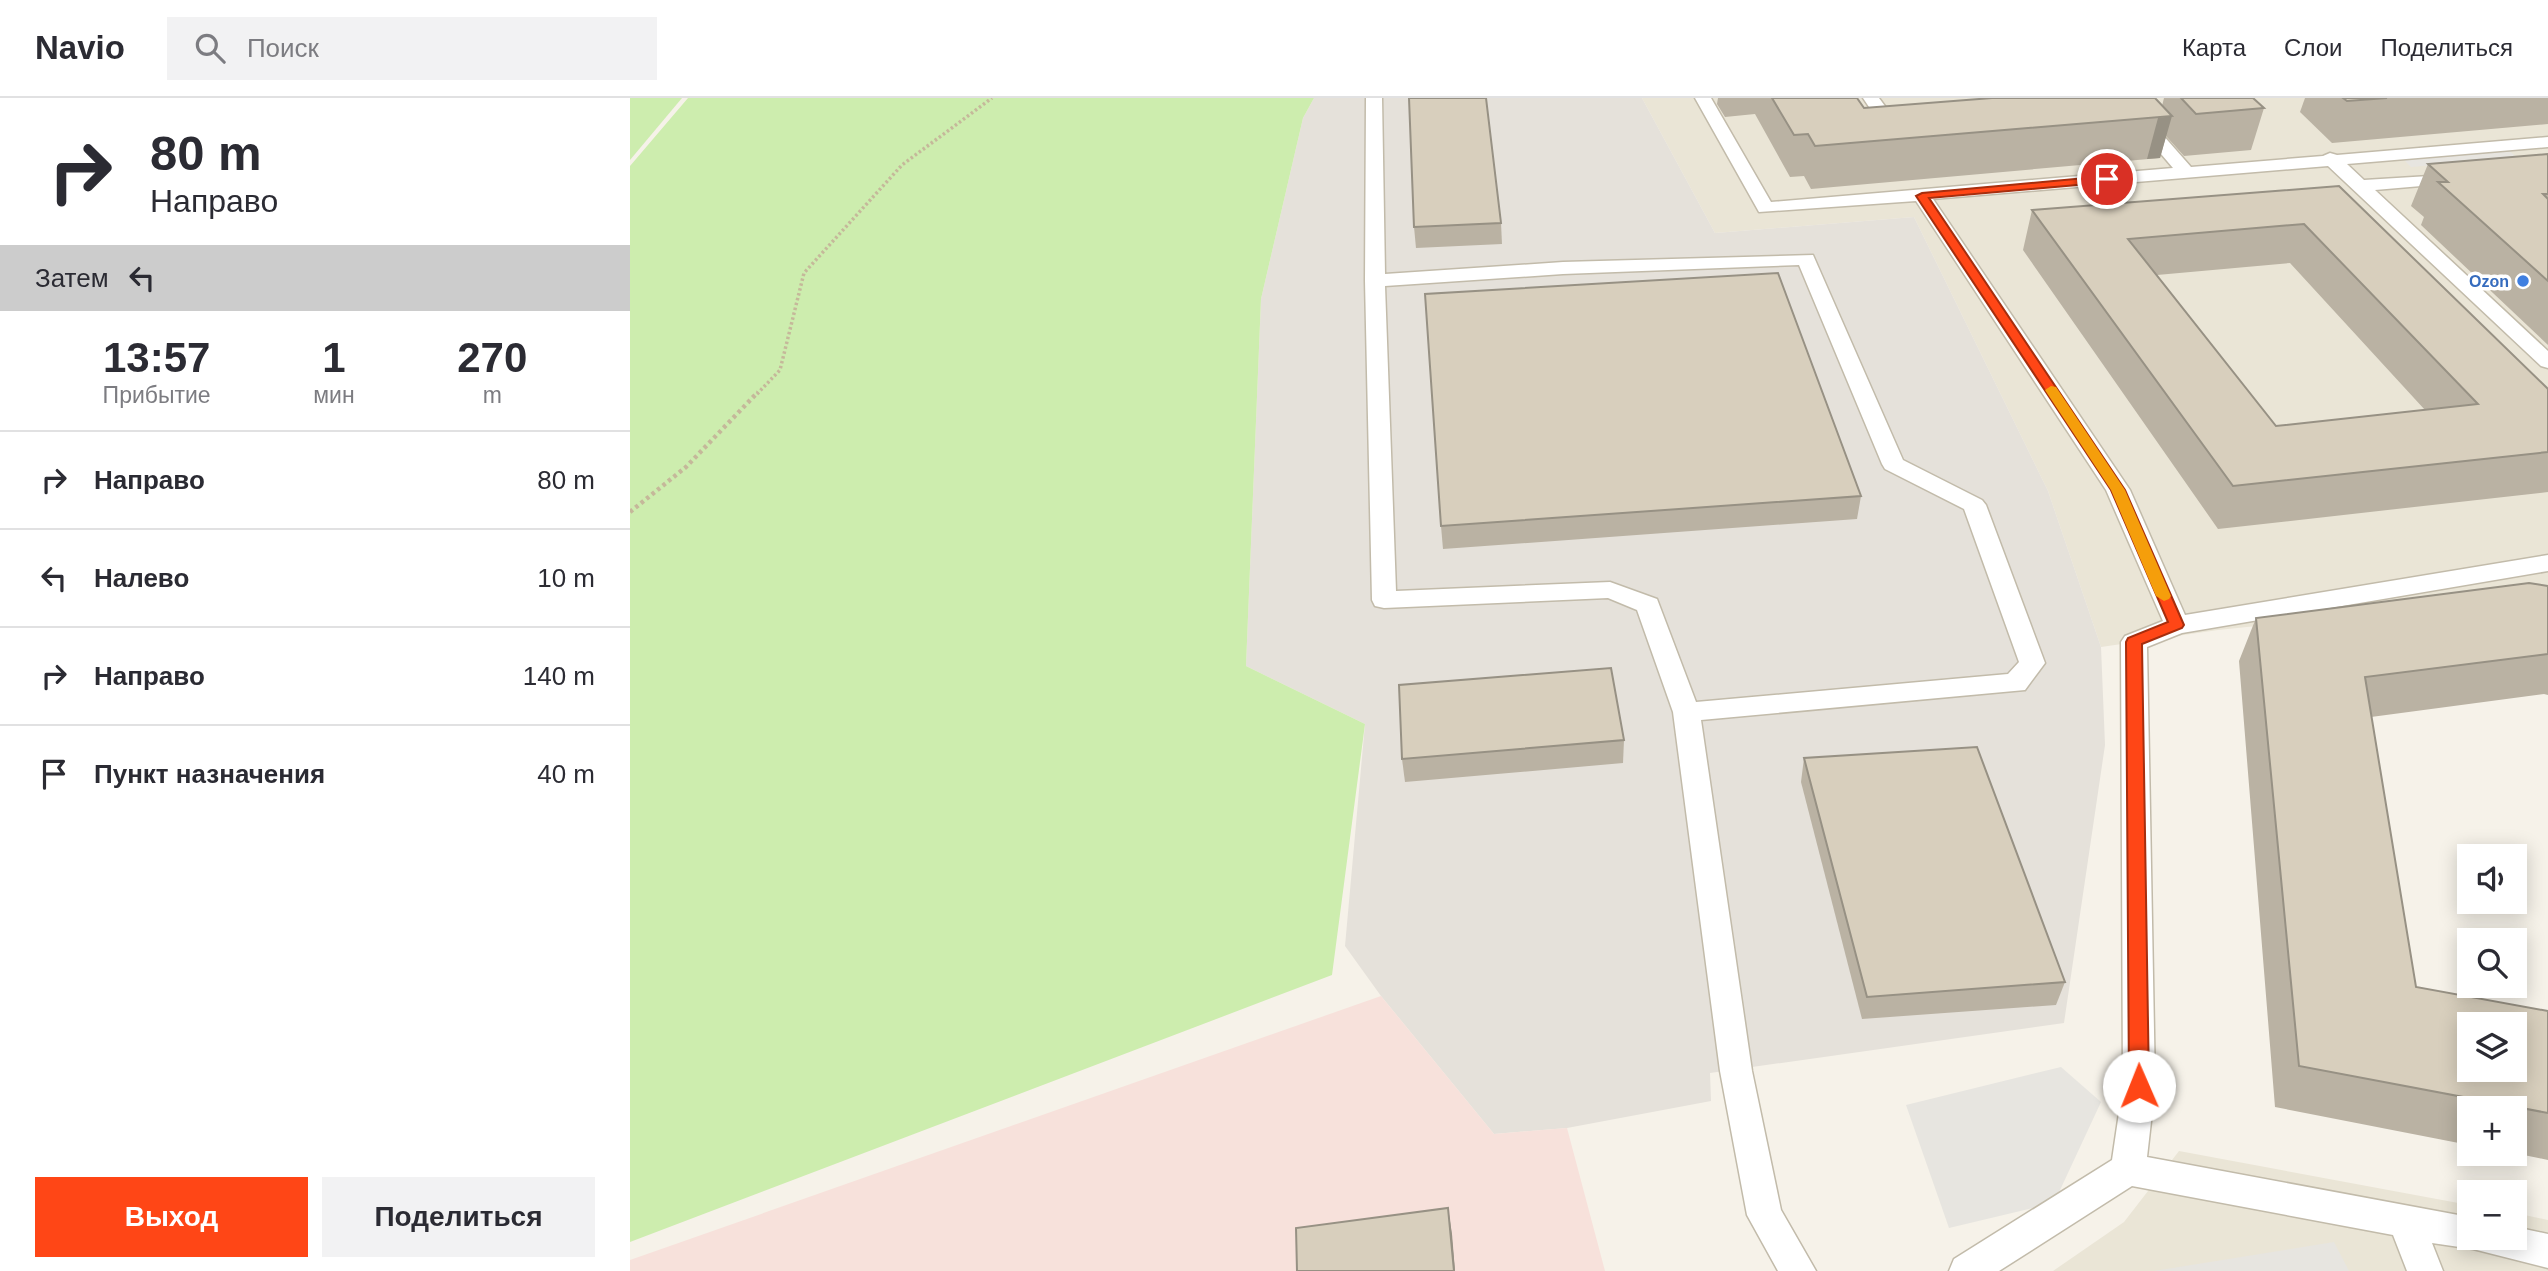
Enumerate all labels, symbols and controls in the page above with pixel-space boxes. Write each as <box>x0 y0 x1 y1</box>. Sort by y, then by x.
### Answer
search box <box>167 17 657 80</box>
text: Navio <box>35 29 125 66</box>
icon: search <box>191 29 229 67</box>
text: Поиск <box>247 33 319 63</box>
text: Карта <box>2182 34 2246 61</box>
text: Слои <box>2284 34 2342 61</box>
text: Поделиться <box>2380 34 2513 61</box>
icon: right <box>35 126 126 217</box>
text: 80 m <box>150 126 262 180</box>
pin <box>2077 149 2137 209</box>
icon: arrive <box>2088 160 2126 198</box>
text: Направо <box>150 183 278 219</box>
icon: left <box>123 259 161 297</box>
text: Затем <box>35 263 109 293</box>
place label: Ozon <box>2469 273 2509 290</box>
marker: Ozon <box>2515 273 2531 289</box>
text: 13:57 <box>103 334 210 381</box>
text: 1 <box>322 334 346 381</box>
text: 270 <box>457 334 527 381</box>
text: Прибытие <box>103 382 211 408</box>
text: мин <box>313 382 355 408</box>
text: m <box>483 382 502 408</box>
icon: right <box>35 461 73 499</box>
text: Направо <box>94 465 205 495</box>
text: 80 m <box>537 465 595 495</box>
icon: left <box>35 559 73 597</box>
text: Налево <box>94 563 189 593</box>
text: 10 m <box>537 563 595 593</box>
icon: right <box>35 657 73 695</box>
text: Направо <box>94 661 205 691</box>
text: 140 m <box>523 661 595 691</box>
icon: arrive <box>35 755 73 793</box>
text: Пункт назначения <box>94 759 325 789</box>
text: 40 m <box>537 759 595 789</box>
map controls <box>2457 844 2527 1250</box>
button: sound <box>2457 844 2527 914</box>
button: search <box>2457 928 2527 998</box>
button: layers <box>2457 1012 2527 1082</box>
position arrow <box>2102 1049 2176 1123</box>
button: + <box>2457 1096 2527 1166</box>
button: Выход <box>35 1177 308 1257</box>
button: Поделиться <box>322 1177 595 1257</box>
button: − <box>2457 1180 2527 1250</box>

